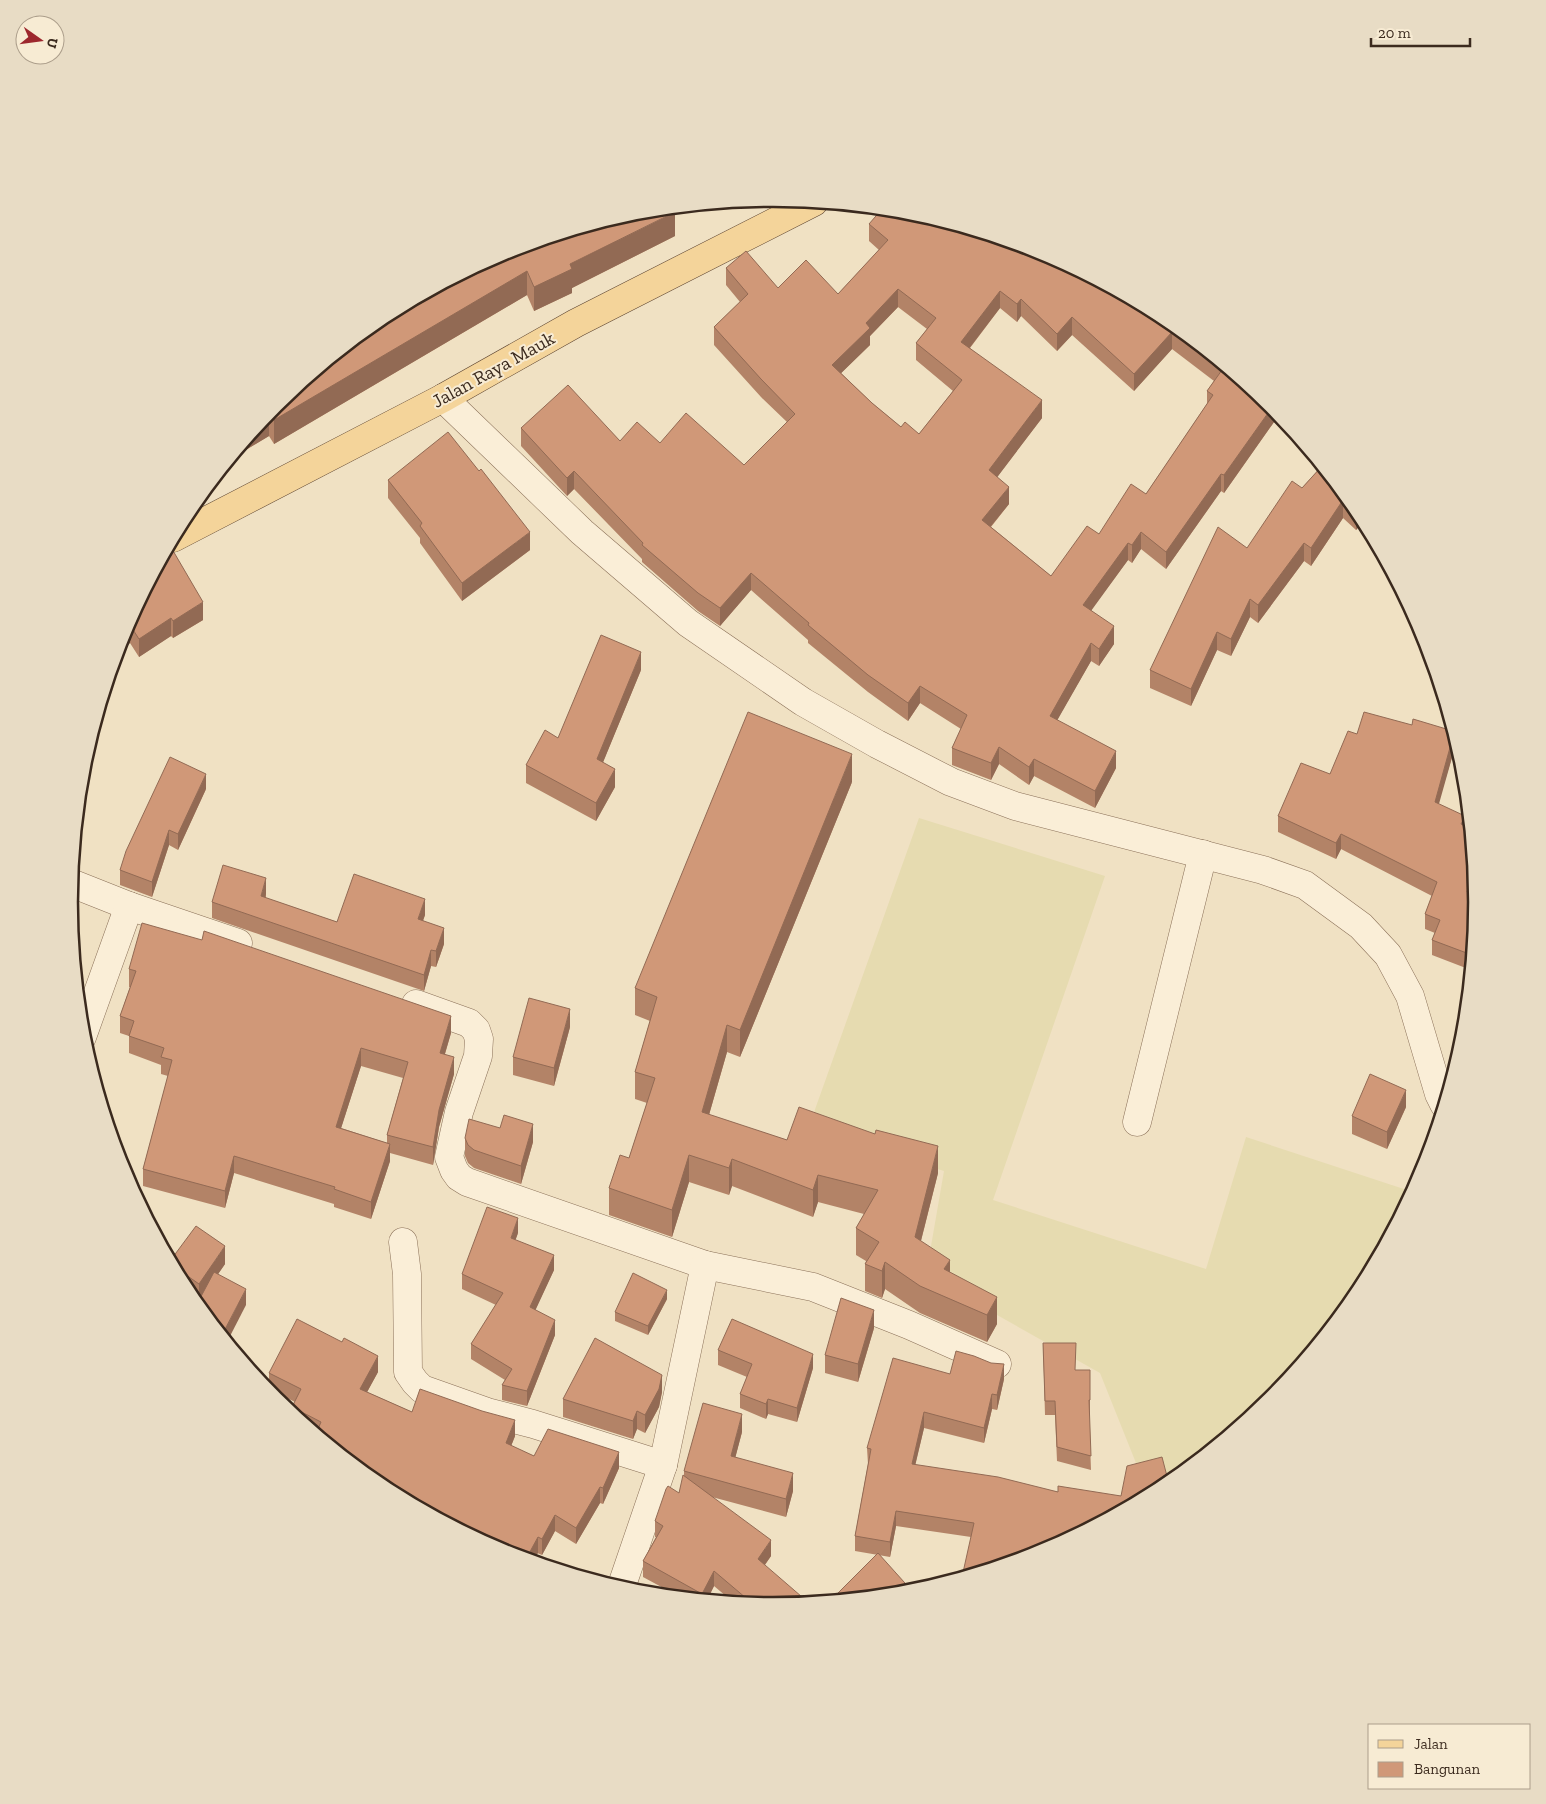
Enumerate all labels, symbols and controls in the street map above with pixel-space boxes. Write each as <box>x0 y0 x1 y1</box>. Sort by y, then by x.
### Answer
north arrow <box>15 15 65 65</box>
scale bar <box>1371 15 1470 47</box>
text: 20 m <box>1378 24 1411 42</box>
text: U <box>43 36 62 50</box>
street label: Jalan Raya Mauk <box>428 326 559 413</box>
legend <box>1368 1724 1531 1789</box>
text: Jalan <box>1414 1735 1448 1753</box>
text: Bangunan <box>1414 1760 1480 1778</box>

